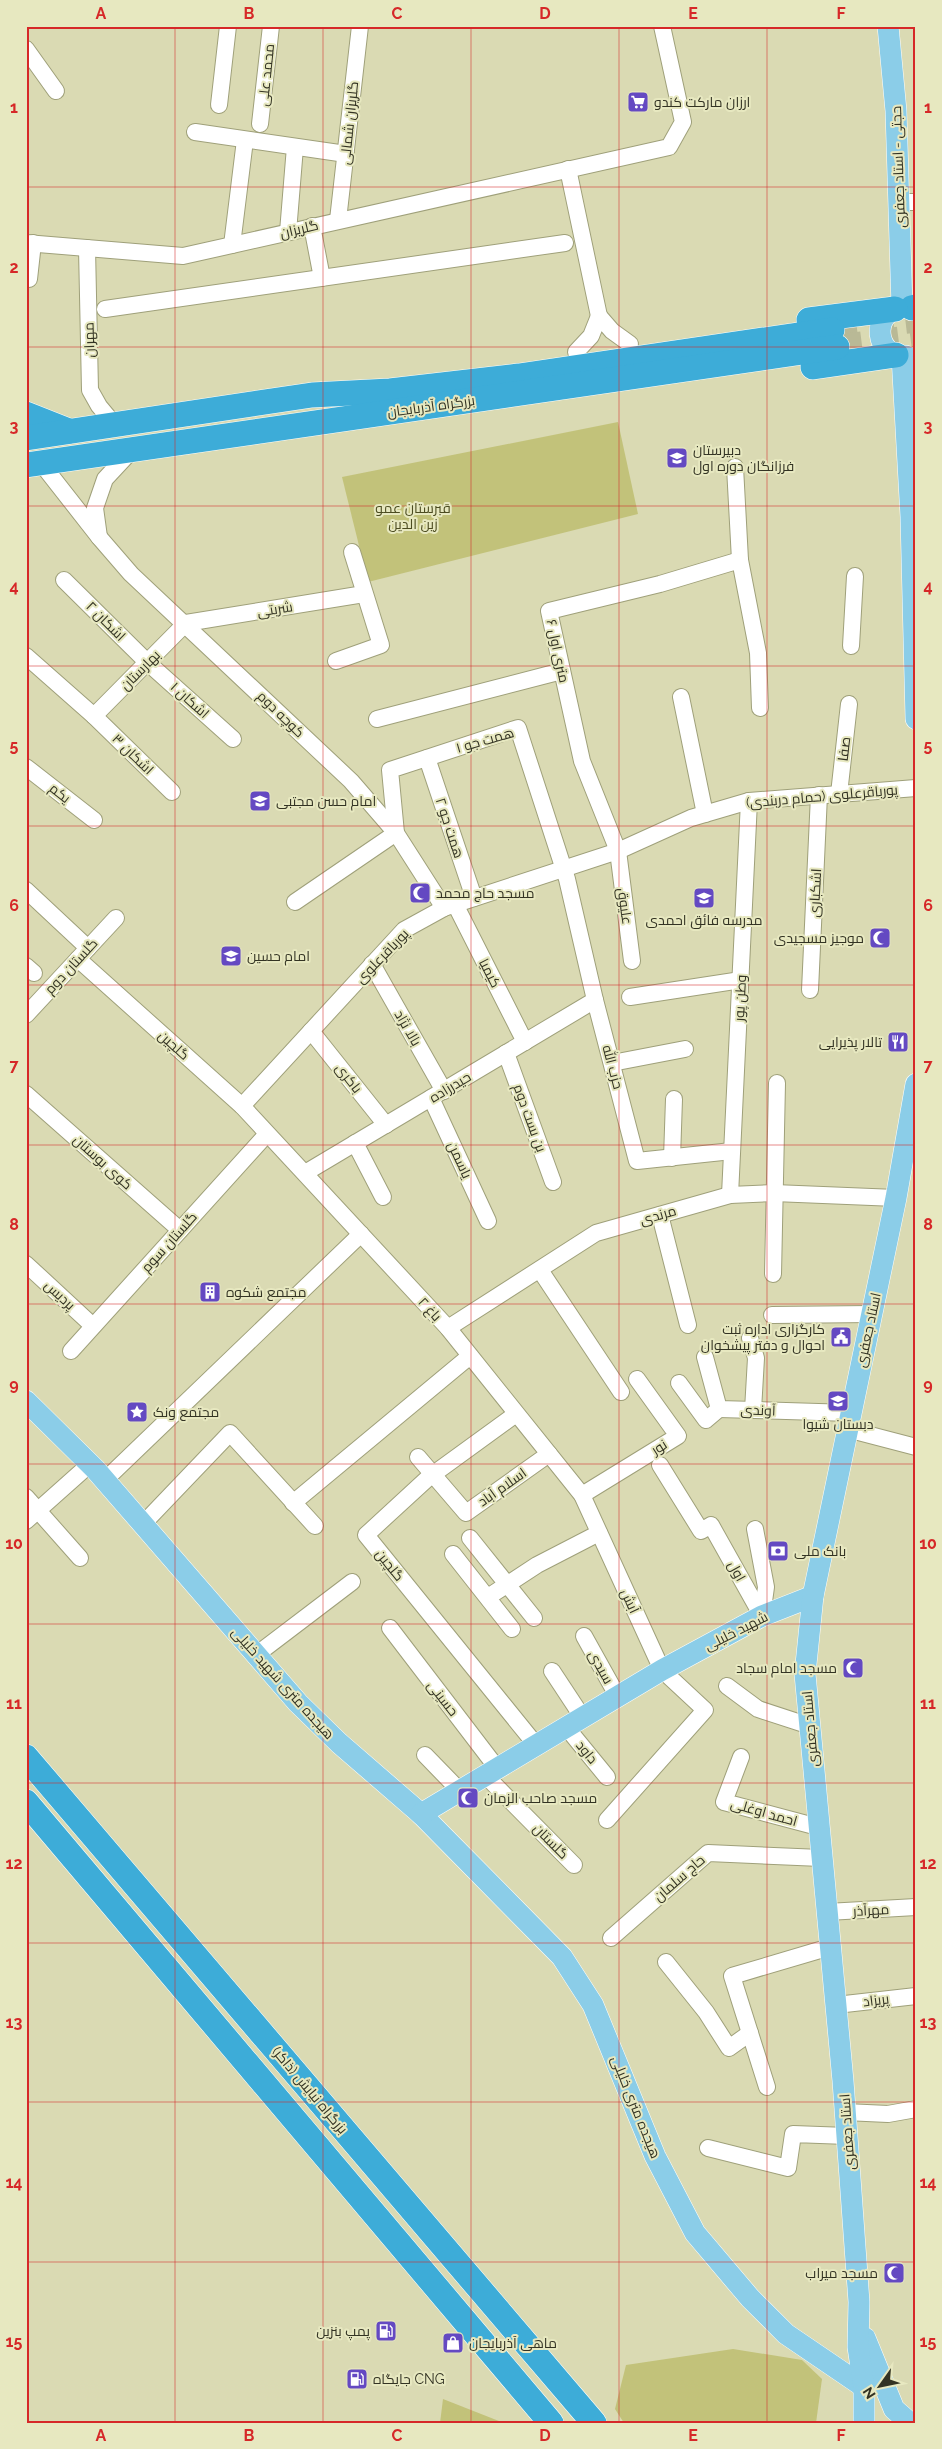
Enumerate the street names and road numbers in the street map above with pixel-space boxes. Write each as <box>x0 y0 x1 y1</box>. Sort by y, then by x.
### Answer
street label: محمد علی <box>255 43 277 107</box>
street label: گلریزان شمالی <box>337 80 361 166</box>
street label: حجتی - استاد جعفری <box>888 106 908 228</box>
street label: گلریزان <box>278 217 320 241</box>
street label: مهران <box>80 322 98 358</box>
street label: بزرگراه آذربایجان <box>386 392 476 420</box>
street label: اشکان ۲ <box>83 598 129 644</box>
street label: شربتی <box>256 598 294 620</box>
street label: ۶ متری اول <box>543 618 573 684</box>
street label: بهارستان <box>117 647 163 693</box>
street label: اشکان ۱ <box>168 679 212 721</box>
street label: کوچه دوم <box>253 688 308 742</box>
street label: همت جو ۱ <box>454 724 516 756</box>
street label: اشکان ۳ <box>109 731 157 777</box>
street label: صفا <box>835 736 853 762</box>
street label: یکم <box>45 780 74 808</box>
street label: پورباقرعلوی (حمام دربندی) <box>745 781 899 813</box>
street label: همت جو ۲ <box>433 796 467 860</box>
street label: اشکباری <box>806 868 824 918</box>
street label: علیوق <box>614 887 635 926</box>
street label: پورباقرعلوی <box>352 925 413 988</box>
street label: گلستان دوم <box>41 935 102 998</box>
street label: کیمیا <box>476 956 504 990</box>
street label: وطن پور <box>731 974 751 1023</box>
street label: بالا نژاد <box>391 1007 425 1049</box>
street label: گلچین <box>154 1027 193 1065</box>
street label: حزب الله <box>599 1043 628 1091</box>
street label: باکری <box>332 1060 366 1096</box>
street label: حیدرزاده <box>426 1068 474 1106</box>
street label: بن بست دوم <box>508 1082 550 1155</box>
street label: کوی بوستان <box>70 1131 136 1193</box>
street label: یاسمن <box>445 1139 476 1181</box>
street label: مرندی <box>638 1202 678 1228</box>
street label: گلستان سوم <box>138 1209 202 1277</box>
street label: پردیس <box>40 1277 79 1315</box>
street label: استاد جعفری <box>852 1291 884 1369</box>
street label: باغ ۲ <box>414 1294 445 1325</box>
street label: آوندی <box>740 1401 776 1419</box>
street label: نور <box>647 1436 670 1458</box>
street label: اسلام آباد <box>475 1465 530 1511</box>
street label: گلچین <box>371 1546 408 1585</box>
street label: اول <box>724 1558 749 1584</box>
street label: آبش <box>617 1586 643 1616</box>
street label: شهید خلیلی <box>702 1608 770 1654</box>
street label: هیجده متری شهید خلیلی <box>228 1624 338 1742</box>
street label: سیدی <box>585 1647 617 1687</box>
street label: حسینی <box>424 1677 462 1719</box>
street label: استاد جعفری <box>799 1690 821 1768</box>
street label: داود <box>573 1737 601 1767</box>
street label: احمد اوغلی <box>729 1795 799 1829</box>
street label: گلستان <box>530 1820 572 1862</box>
street label: حاج سلمان <box>650 1852 708 1905</box>
street label: مهرآذر <box>851 1901 890 1919</box>
street label: پریزاد <box>862 1990 891 2012</box>
street label: بزرگراه نیایش (ذاکر) <box>269 2043 351 2137</box>
street label: هیجده متری خلیلی <box>608 2053 664 2161</box>
street label: استاد جعفری <box>836 2093 858 2171</box>

